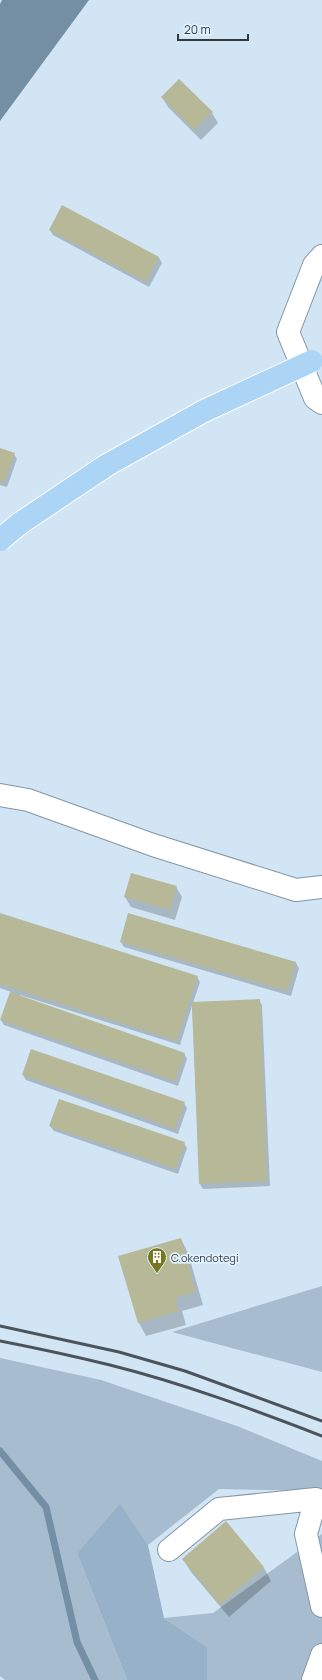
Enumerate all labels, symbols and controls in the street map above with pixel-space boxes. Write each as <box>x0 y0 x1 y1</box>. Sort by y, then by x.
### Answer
scale bar <box>178 16 248 42</box>
text: 20 m <box>184 21 211 38</box>
building icon: C.okendotegi <box>146 1246 168 1274</box>
place label: C.okendotegi <box>171 1250 238 1265</box>

